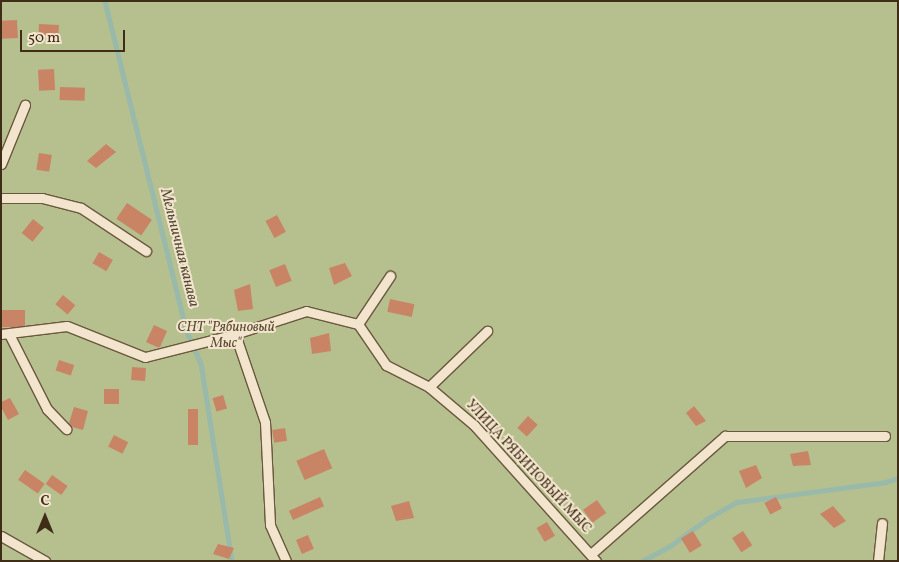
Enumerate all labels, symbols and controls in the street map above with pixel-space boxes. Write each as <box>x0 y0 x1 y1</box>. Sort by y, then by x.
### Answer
scale bar <box>22 20 128 52</box>
text: 50 m <box>28 28 60 49</box>
water label: Мельничная канава <box>156 187 202 309</box>
park label: СНТ "Рябиновый Мыс" <box>177 320 275 352</box>
street label: УЛИЦА РЯБИНОВЫЙ МЫС <box>462 397 594 537</box>
north arrow <box>20 492 70 542</box>
text: С <box>40 492 50 511</box>

